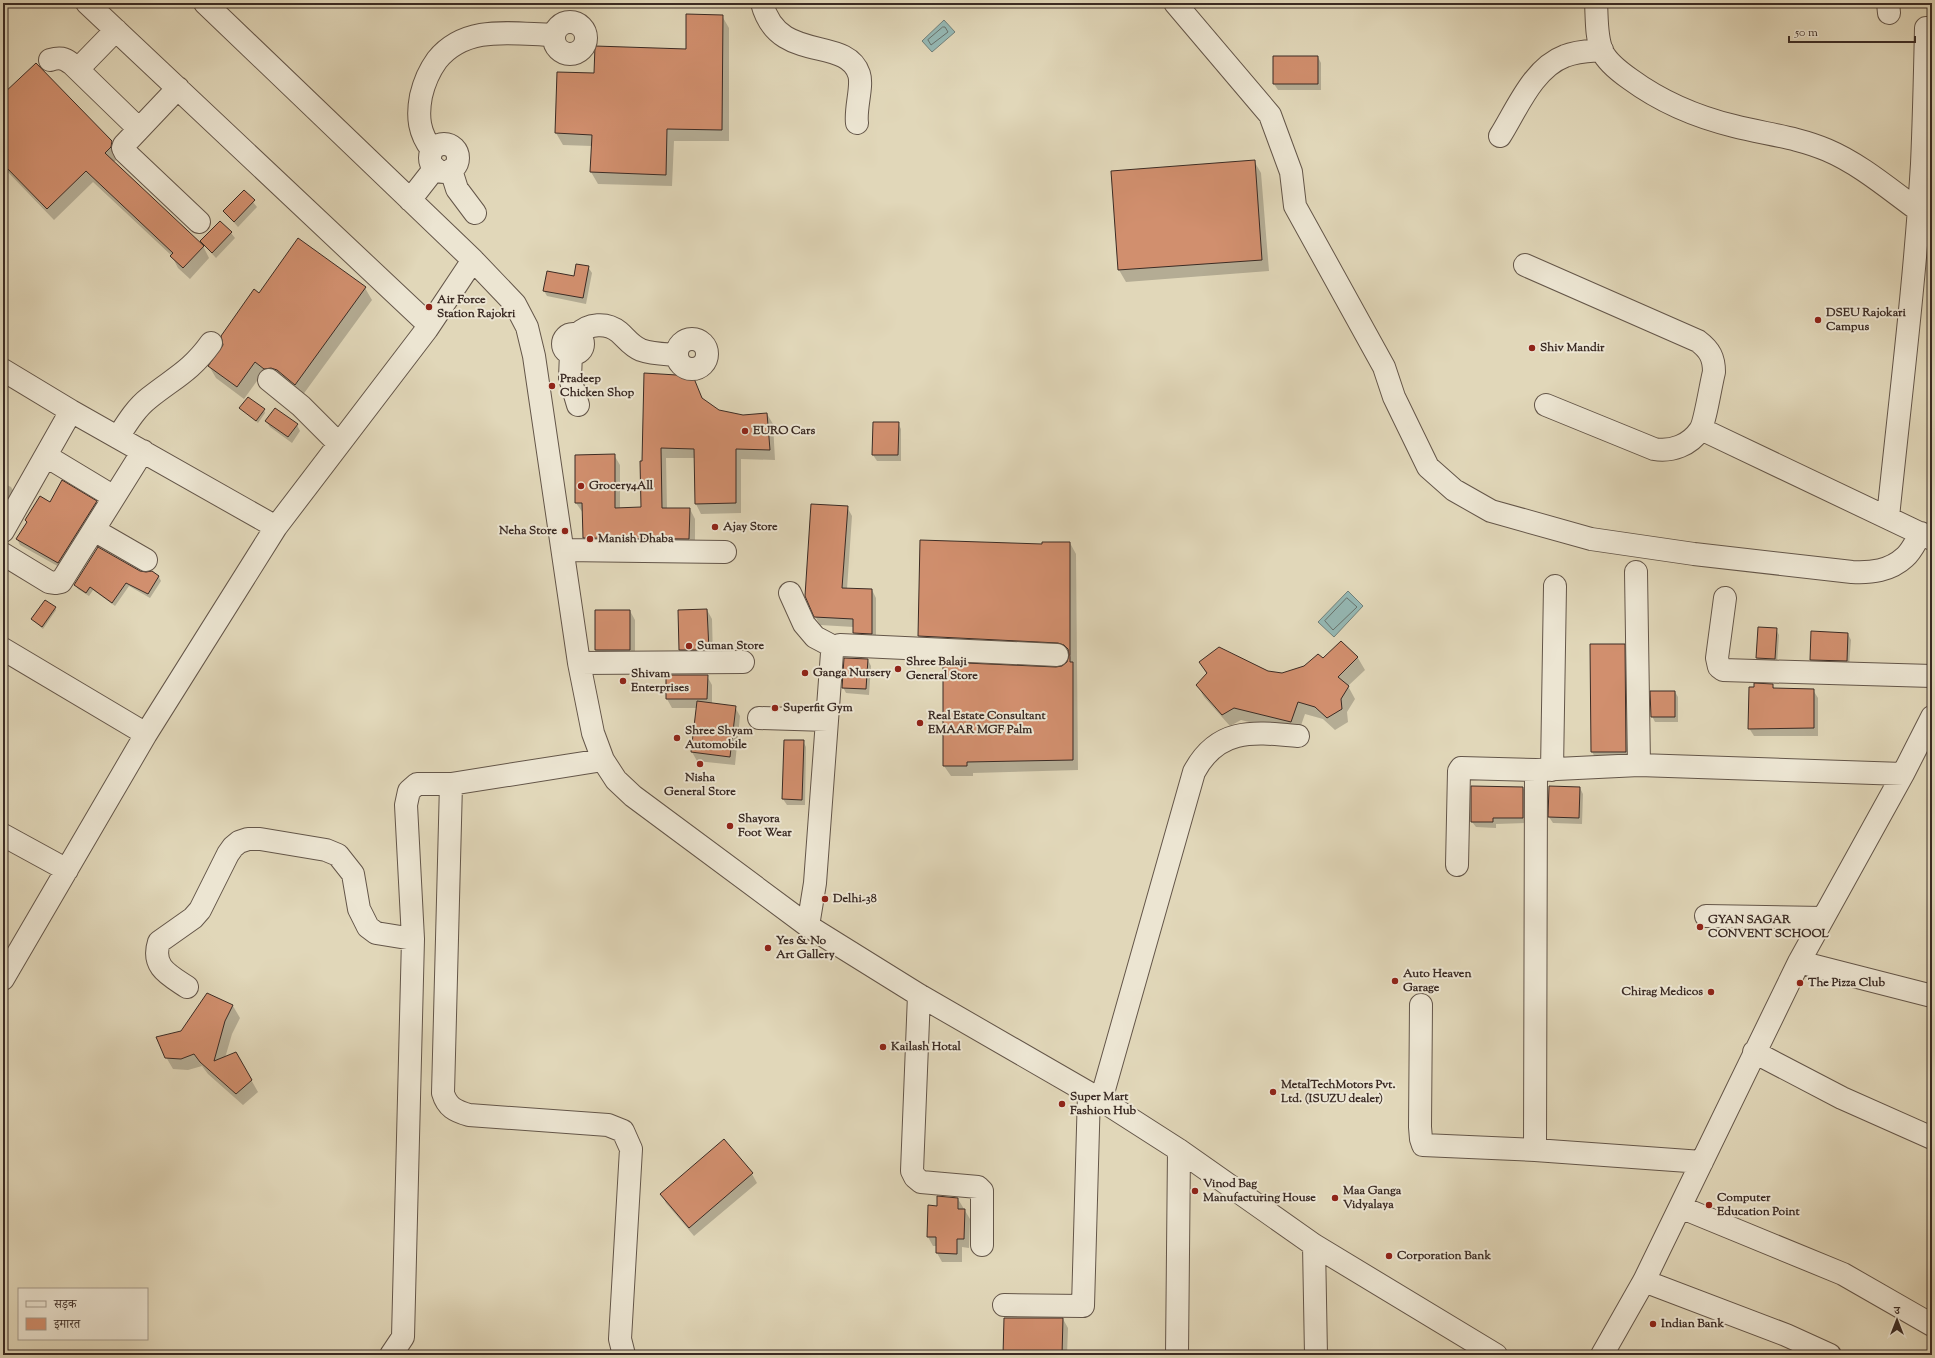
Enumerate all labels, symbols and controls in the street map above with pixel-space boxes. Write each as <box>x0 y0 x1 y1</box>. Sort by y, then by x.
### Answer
scale bar <box>1789 18 1915 44</box>
text: 50 m <box>1794 24 1818 42</box>
place label: Air Force Station Rajokri <box>436 291 516 323</box>
marker: Air Force Station Rajokri <box>424 302 434 312</box>
place label: DSEU Rajokari Campus <box>1825 304 1907 336</box>
marker: DSEU Rajokari Campus <box>1813 315 1823 325</box>
place label: Shiv Mandir <box>1540 339 1605 357</box>
marker: Shiv Mandir <box>1527 343 1537 353</box>
place label: Pradeep Chicken Shop <box>559 370 635 402</box>
marker: Pradeep Chicken Shop <box>547 381 557 391</box>
place label: EURO Cars <box>752 422 815 440</box>
marker: EURO Cars <box>740 426 750 436</box>
place label: Grocery4All <box>589 477 654 495</box>
marker: Grocery4All <box>576 481 586 491</box>
place label: Ajay Store <box>722 518 778 536</box>
place label: Neha Store <box>498 522 557 540</box>
marker: Ajay Store <box>710 522 720 532</box>
marker: Neha Store <box>560 526 570 536</box>
place label: Manish Dhaba <box>597 530 674 548</box>
marker: Manish Dhaba <box>585 534 595 544</box>
place label: Suman Store <box>697 637 764 655</box>
marker: Suman Store <box>684 641 694 651</box>
place label: Shree Balaji General Store <box>906 653 978 685</box>
place label: Ganga Nursery <box>813 664 891 682</box>
marker: Shree Balaji General Store <box>893 664 903 674</box>
place label: Shivam Enterprises <box>630 665 689 697</box>
marker: Ganga Nursery <box>800 668 810 678</box>
marker: Shivam Enterprises <box>618 676 628 686</box>
place label: Superfit Gym <box>783 699 853 717</box>
marker: Superfit Gym <box>770 703 780 713</box>
place label: Real Estate Consultant EMAAR MGF Palm <box>927 707 1046 739</box>
marker: Real Estate Consultant EMAAR MGF Palm <box>915 718 925 728</box>
place label: Shree Shyam Automobile <box>684 722 753 754</box>
marker: Shree Shyam Automobile <box>672 733 682 743</box>
marker: Nisha General Store <box>695 759 705 769</box>
place label: Nisha General Store <box>664 769 736 801</box>
place label: Shayora Foot Wear <box>737 810 792 842</box>
marker: Shayora Foot Wear <box>725 821 735 831</box>
place label: Delhi-38 <box>832 890 877 908</box>
marker: Delhi-38 <box>820 894 830 904</box>
place label: GYAN SAGAR CONVENT SCHOOL <box>1708 911 1830 943</box>
marker: GYAN SAGAR CONVENT SCHOOL <box>1695 922 1705 932</box>
place label: Yes & No Art Gallery <box>775 932 835 964</box>
marker: Yes & No Art Gallery <box>763 943 773 953</box>
place label: Auto Heaven Garage <box>1402 965 1472 997</box>
place label: The Pizza Club <box>1807 974 1885 992</box>
marker: Auto Heaven Garage <box>1390 976 1400 986</box>
marker: The Pizza Club <box>1795 978 1805 988</box>
place label: Chirag Medicos <box>1621 983 1703 1001</box>
marker: Chirag Medicos <box>1706 987 1716 997</box>
place label: Kailash Hotal <box>890 1038 961 1056</box>
marker: Kailash Hotal <box>878 1042 888 1052</box>
place label: MetalTechMotors Pvt. Ltd. (ISUZU dealer) <box>1280 1076 1395 1108</box>
marker: MetalTechMotors Pvt. Ltd. (ISUZU dealer) <box>1268 1087 1278 1097</box>
place label: Super Mart Fashion Hub <box>1069 1088 1137 1120</box>
marker: Super Mart Fashion Hub <box>1057 1099 1067 1109</box>
place label: Vinod Bag Manufacturing House <box>1202 1175 1316 1207</box>
place label: Maa Ganga Vidyalaya <box>1342 1182 1402 1214</box>
marker: Vinod Bag Manufacturing House <box>1190 1186 1200 1196</box>
place label: Computer Education Point <box>1716 1189 1801 1221</box>
marker: Maa Ganga Vidyalaya <box>1330 1193 1340 1203</box>
marker: Computer Education Point <box>1704 1200 1714 1210</box>
place label: Corporation Bank <box>1397 1247 1491 1265</box>
marker: Corporation Bank <box>1384 1251 1394 1261</box>
legend <box>18 1288 148 1340</box>
text: सड़क <box>53 1296 78 1314</box>
north arrow <box>1877 1300 1917 1340</box>
text: उ <box>1893 1303 1901 1319</box>
place label: Indian Bank <box>1660 1315 1724 1333</box>
text: इमारत <box>53 1316 81 1334</box>
marker: Indian Bank <box>1648 1319 1658 1329</box>

